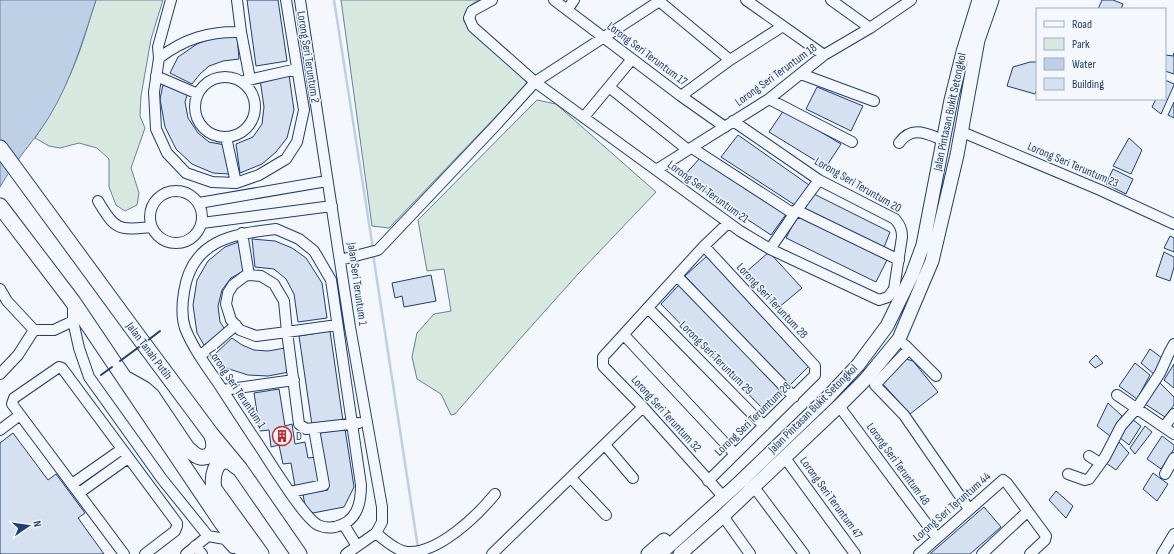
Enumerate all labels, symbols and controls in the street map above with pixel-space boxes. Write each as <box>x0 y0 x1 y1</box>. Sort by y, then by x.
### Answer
legend <box>1036 8 1166 100</box>
street label: Lorong Seri Teruntum 2 <box>293 10 323 104</box>
text: Road <box>1072 17 1092 32</box>
street label: Lorong Seri Teruntum 17 <box>604 19 690 89</box>
text: Park <box>1072 37 1090 52</box>
street label: Lorong Seri Teruntum 18 <box>732 40 820 110</box>
street label: Jalan Pintasan Bukit Setongkol <box>930 52 970 173</box>
text: Water <box>1072 57 1096 72</box>
text: Building <box>1072 77 1104 92</box>
street label: Lorong Seri Teruntum 23 <box>1025 139 1121 191</box>
street label: Lorong Seri Teruntum 20 <box>812 154 904 216</box>
street label: Lorong Seri Teruntum 21 <box>664 157 752 227</box>
street label: Jalan Seri Teruntum 1 <box>344 241 370 327</box>
street label: Lorong Seri Teruntum 28 <box>733 260 811 342</box>
street label: Lorong Seri Teruntum 29 <box>676 318 756 398</box>
street label: Jalan Tanah Putih <box>122 319 175 383</box>
street label: Lorong Seri Teruntum 1 <box>205 347 269 432</box>
street label: Jalan Pintasan Bukit Setongkol <box>764 361 861 458</box>
street label: Lorong Seri Teruntum 32 <box>628 373 704 455</box>
street label: Lorong Seri Terumtum 28 <box>712 379 794 459</box>
street label: Lorong Seri Teruntum 48 <box>863 420 933 508</box>
building icon: D <box>271 425 293 447</box>
place label: D <box>296 429 302 444</box>
street label: Lorong Seri Teruntum 47 <box>796 454 866 542</box>
street label: Lorong Seri Teruntum 44 <box>910 469 994 545</box>
north arrow <box>8 506 48 546</box>
text: N <box>30 520 44 528</box>

